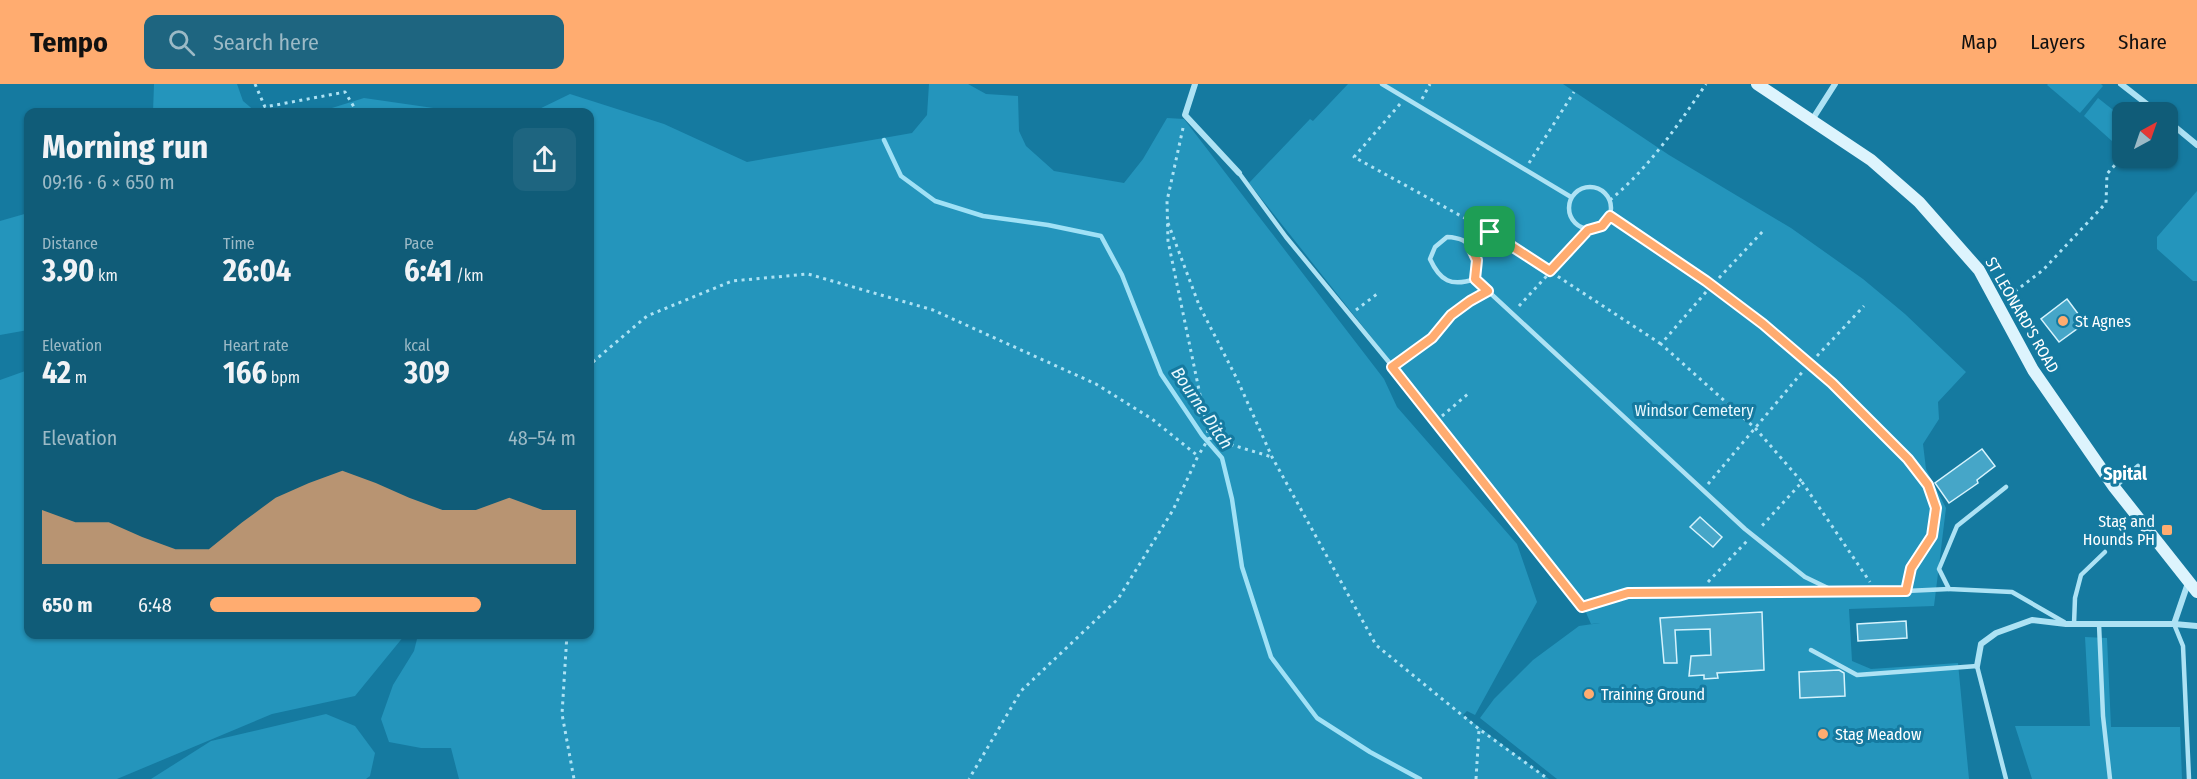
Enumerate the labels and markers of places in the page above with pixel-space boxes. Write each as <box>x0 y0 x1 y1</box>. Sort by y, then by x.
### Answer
pin <box>1464 206 1515 257</box>
place label: St Agnes <box>2075 312 2131 331</box>
marker: St Agnes <box>2056 314 2070 328</box>
place label: Stag and Hounds PH <box>2083 512 2155 549</box>
marker: Stag and Hounds PH <box>2160 523 2174 537</box>
place label: Training Ground <box>1601 685 1705 704</box>
marker: Training Ground <box>1582 687 1596 701</box>
place label: Stag Meadow <box>1835 725 1922 744</box>
marker: Stag Meadow <box>1816 727 1830 741</box>

